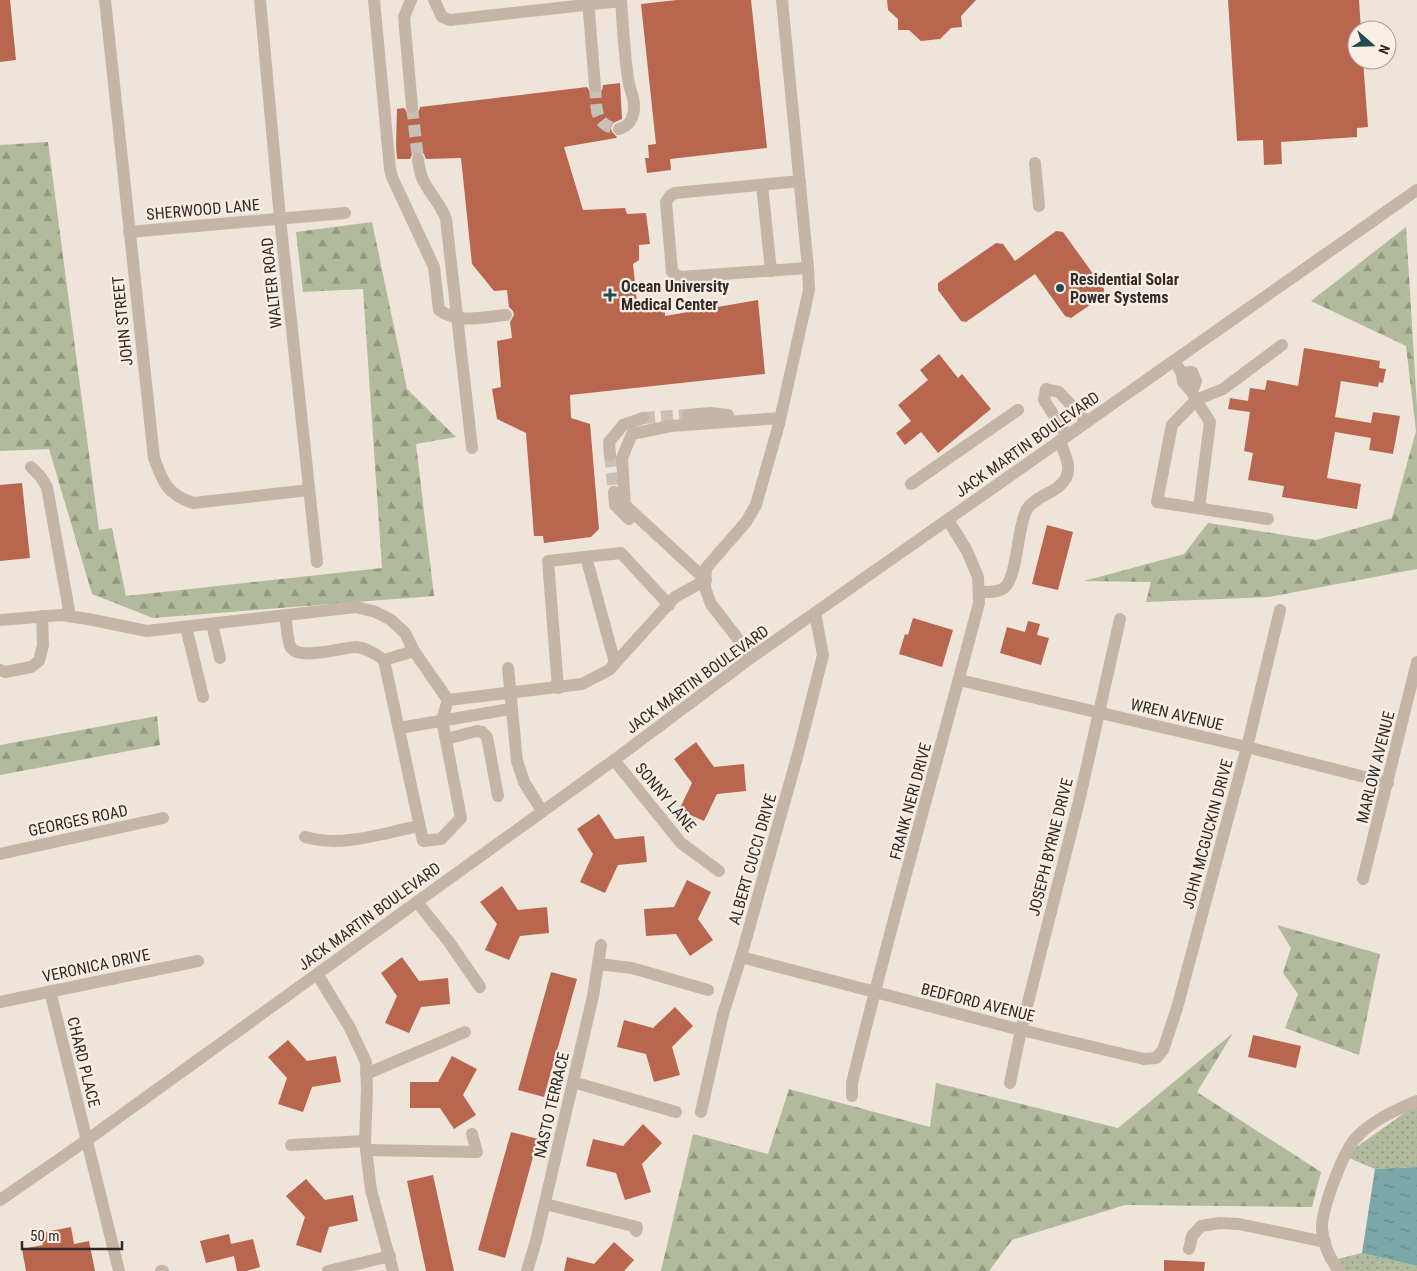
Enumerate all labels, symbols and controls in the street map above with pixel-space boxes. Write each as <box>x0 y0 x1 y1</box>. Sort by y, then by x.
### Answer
north arrow <box>1347 20 1397 70</box>
text: N <box>1375 43 1393 56</box>
street label: SHERWOOD LANE <box>146 195 261 224</box>
street label: WALTER ROAD <box>257 237 286 329</box>
place label: Residential Solar Power Systems <box>1070 270 1179 307</box>
street label: JOHN STREET <box>108 275 137 367</box>
place label: Ocean University Medical Center <box>621 277 729 314</box>
marker: Residential Solar Power Systems <box>1054 282 1066 294</box>
marker: Ocean University Medical Center <box>603 288 617 302</box>
street label: JACK MARTIN BOULEVARD <box>952 387 1103 501</box>
street label: JACK MARTIN BOULEVARD <box>622 621 772 738</box>
street label: WREN AVENUE <box>1129 695 1225 734</box>
street label: MARLOW AVENUE <box>1352 709 1399 825</box>
street label: FRANK NERI DRIVE <box>886 741 935 862</box>
street label: JOHN MCGUCKIN DRIVE <box>1178 757 1237 911</box>
street label: SONNY LANE <box>631 759 700 836</box>
street label: JOSEPH BYRNE DRIVE <box>1024 776 1077 918</box>
street label: ALBERT CUCCI DRIVE <box>725 791 780 927</box>
street label: GEORGES ROAD <box>27 801 130 840</box>
street label: JACK MARTIN BOULEVARD <box>294 858 444 975</box>
street label: VERONICA DRIVE <box>41 945 152 986</box>
street label: BEDFORD AVENUE <box>919 979 1037 1026</box>
street label: CHARD PLACE <box>63 1015 104 1109</box>
street label: NASTO TERRACE <box>530 1050 573 1160</box>
scale bar <box>22 1218 122 1250</box>
text: 50 m <box>30 1227 60 1245</box>

